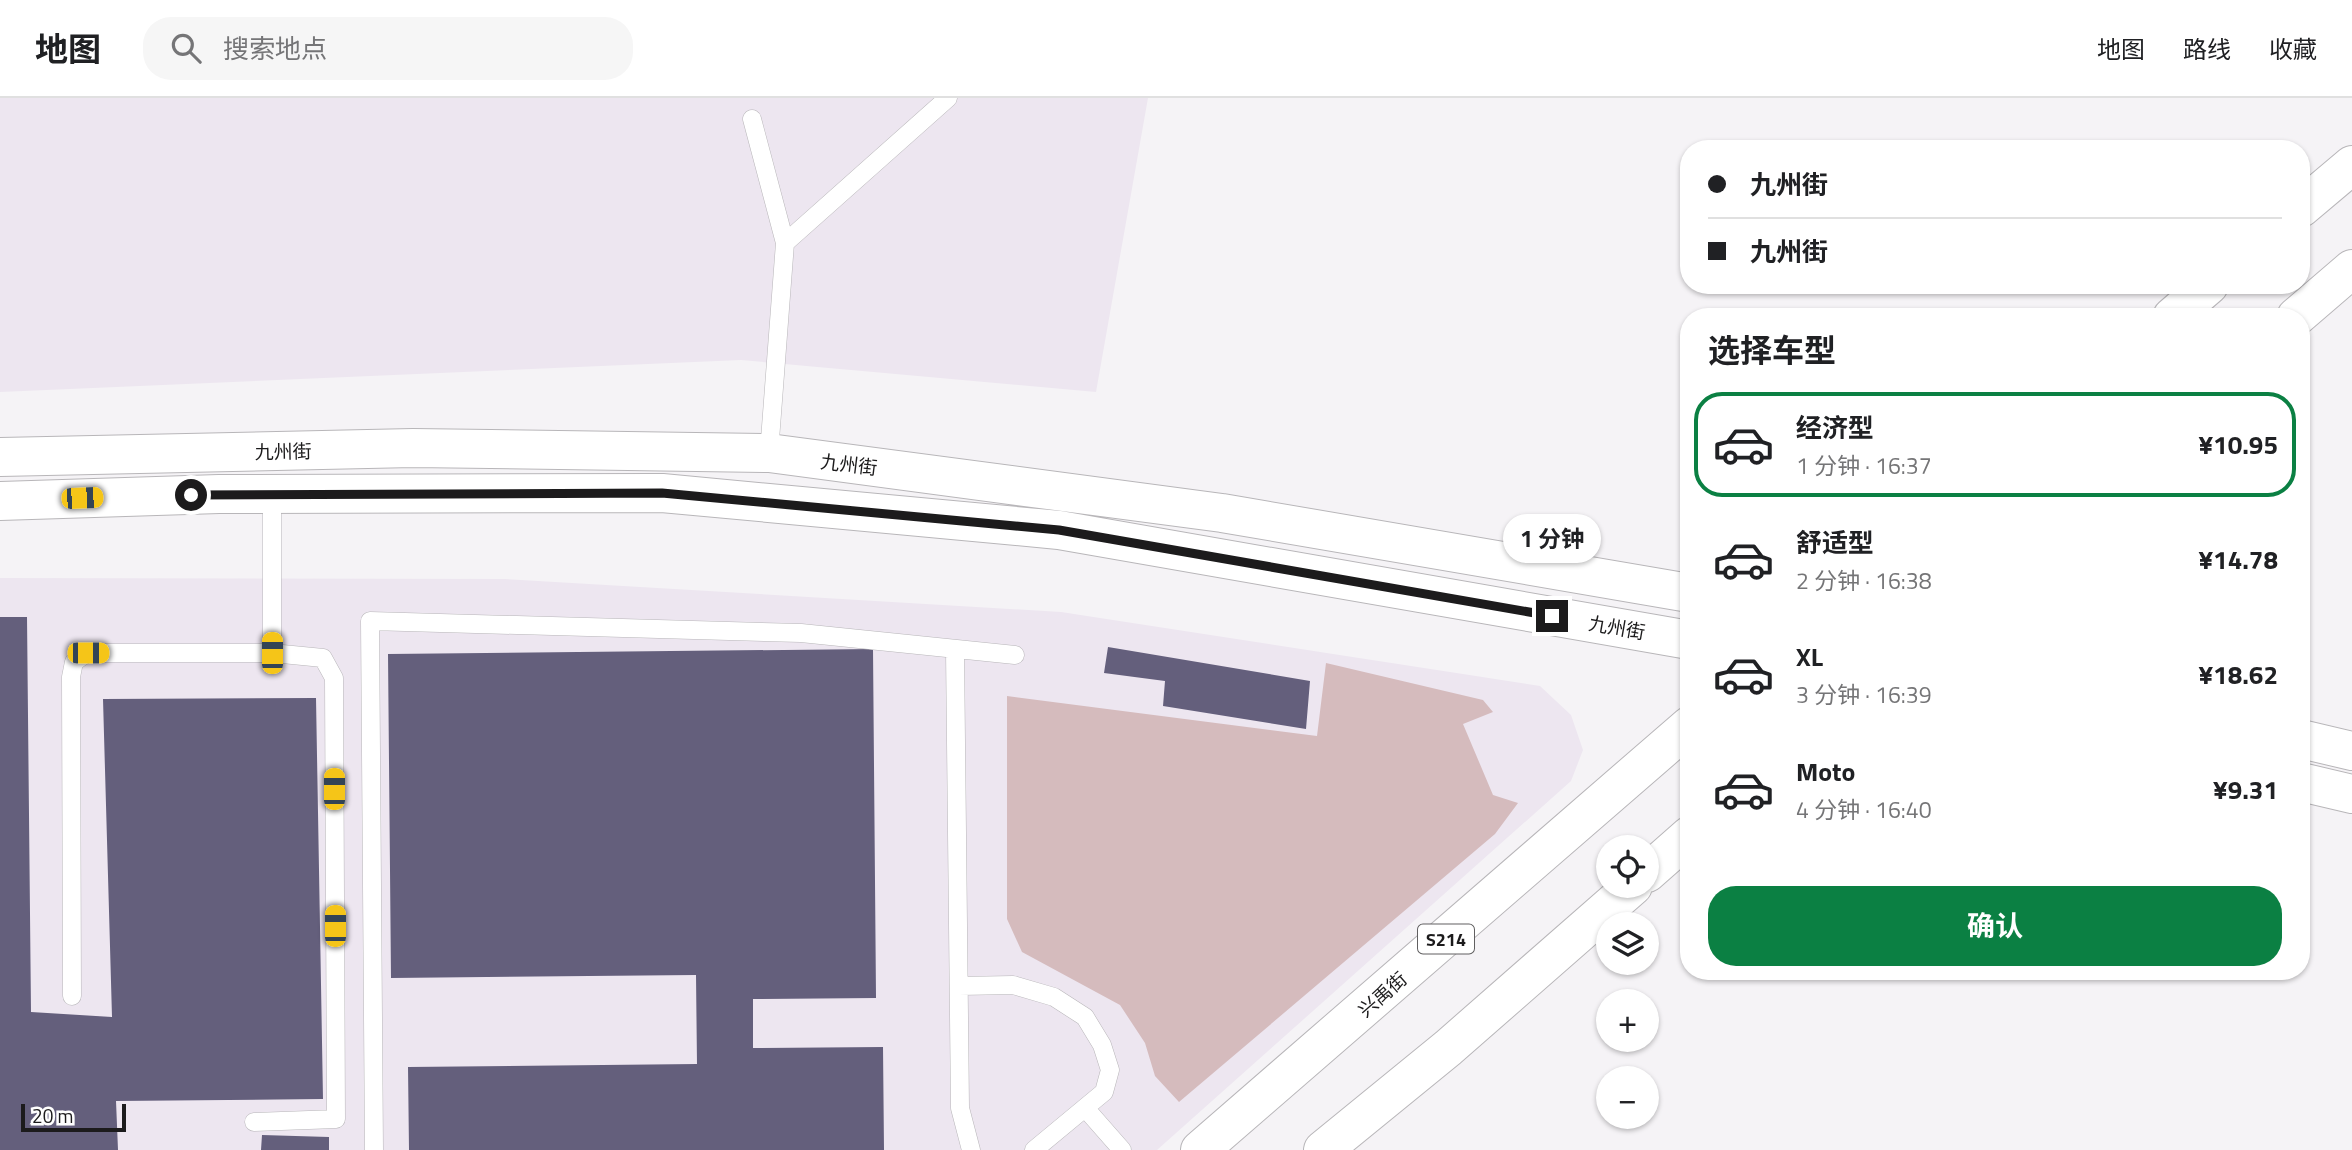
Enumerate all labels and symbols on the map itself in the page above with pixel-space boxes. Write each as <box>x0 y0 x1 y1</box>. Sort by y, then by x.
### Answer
street label: 九州街 <box>254 436 312 466</box>
street label: 九州街 <box>819 446 879 482</box>
route start <box>175 479 207 511</box>
car <box>61 487 104 509</box>
callout: 1 分钟 <box>1503 514 1601 564</box>
route end <box>1536 600 1568 632</box>
street label: 九州街 <box>1586 608 1648 646</box>
car <box>262 632 283 674</box>
car <box>68 643 110 664</box>
car <box>324 768 345 810</box>
car <box>325 905 346 947</box>
road number: S214 <box>1418 924 1474 954</box>
street label: 兴禹街 <box>1351 964 1413 1024</box>
scale bar <box>21 1101 126 1133</box>

